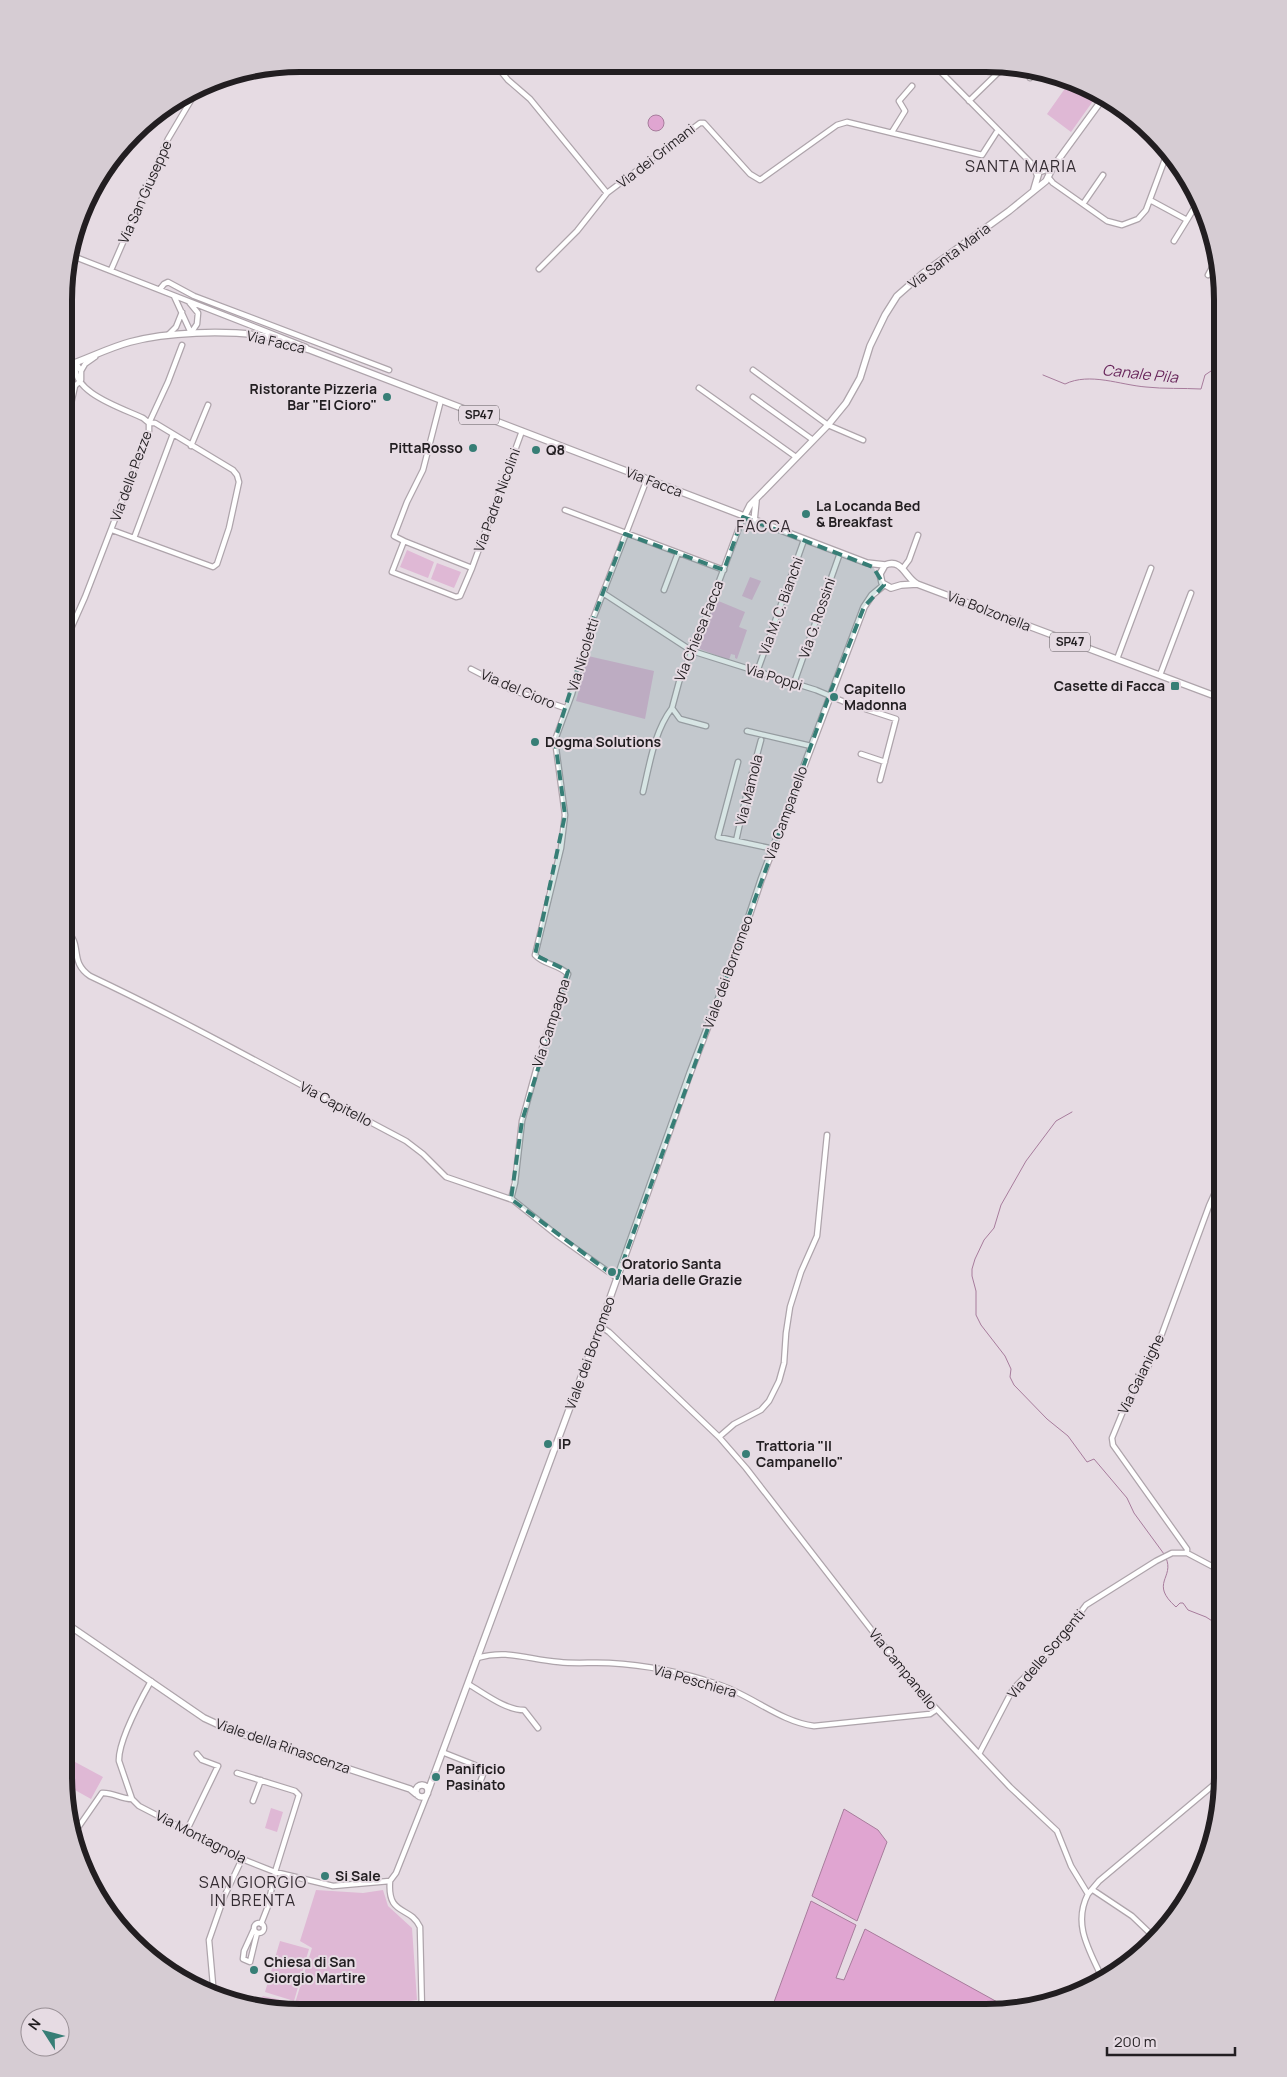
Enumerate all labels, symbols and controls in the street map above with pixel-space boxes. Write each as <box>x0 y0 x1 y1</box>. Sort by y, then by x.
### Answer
street label: Via dei Grimani <box>613 119 699 192</box>
street label: Via San Giuseppe <box>113 137 176 246</box>
district label: SANTA MARIA <box>965 155 1077 177</box>
street label: Via Santa Maria <box>904 218 994 293</box>
street label: Via Facca <box>245 326 307 357</box>
water label: Canale Pila <box>1101 359 1180 388</box>
place label: Ristorante Pizzeria Bar "El Cioro" <box>250 379 377 414</box>
marker: Ristorante Pizzeria Bar "El Cioro" <box>381 391 393 403</box>
road number: SP47 <box>459 406 499 424</box>
street label: Via delle Pezze <box>105 428 156 524</box>
place label: PittaRosso <box>389 438 463 457</box>
place label: Q8 <box>546 440 565 459</box>
marker: PittaRosso <box>467 442 479 454</box>
marker: Q8 <box>530 444 542 456</box>
street label: Via Padre Nicolini <box>469 445 524 554</box>
street label: Via Facca <box>623 462 685 501</box>
place label: La Locanda Bed & Breakfast <box>816 496 921 531</box>
marker: La Locanda Bed & Breakfast <box>800 508 812 520</box>
district label: FACCA <box>736 515 792 537</box>
street label: Via M. C. Bianchi <box>754 554 807 657</box>
street label: Via G. Rossini <box>794 575 839 661</box>
street label: Via Chiesa Facca <box>670 578 727 684</box>
street label: Via Bolzonella <box>945 586 1034 635</box>
street label: Via Nicoletti <box>562 616 603 694</box>
road number: SP47 <box>1050 632 1090 652</box>
street label: Via Poppi <box>743 659 805 694</box>
street label: Via del Cioro <box>478 664 558 713</box>
place label: Casette di Facca <box>1054 676 1165 695</box>
place label: Capitello Madonna <box>844 679 907 714</box>
marker: Casette di Facca <box>1169 680 1181 692</box>
marker: Capitello Madonna <box>828 691 840 703</box>
place label: Dogma Solutions <box>545 732 661 751</box>
marker: Dogma Solutions <box>529 736 541 748</box>
street label: Via Mamola <box>731 752 767 827</box>
street label: Via Campanello <box>760 763 811 863</box>
street label: Viale dei Borromeo <box>698 912 757 1031</box>
street label: Via Campagna <box>527 976 574 1070</box>
street label: Via Capitello <box>297 1076 376 1131</box>
place label: Oratorio Santa Maria delle Grazie <box>622 1254 742 1289</box>
marker: Oratorio Santa Maria delle Grazie <box>606 1266 618 1278</box>
street label: Viale dei Borromeo <box>560 1293 619 1412</box>
street label: Via Gaianighe <box>1113 1330 1168 1417</box>
place label: IP <box>558 1434 571 1453</box>
place label: Trattoria "Il Campanello" <box>756 1436 843 1471</box>
marker: IP <box>542 1438 554 1450</box>
marker: Trattoria "Il Campanello" <box>740 1448 752 1460</box>
street label: Via delle Sorgenti <box>1003 1605 1089 1702</box>
street label: Via Campanello <box>865 1624 942 1713</box>
street label: Via Peschiera <box>651 1660 739 1702</box>
street label: Viale della Rinascenza <box>213 1714 353 1777</box>
place label: Panificio Pasinato <box>446 1759 506 1794</box>
marker: Panificio Pasinato <box>430 1771 442 1783</box>
street label: Via Montagnola <box>153 1805 250 1868</box>
place label: Si Sale <box>335 1866 381 1885</box>
marker: Si Sale <box>319 1870 331 1882</box>
district label: SAN GIORGIO IN BRENTA <box>199 1871 307 1911</box>
place label: Chiesa di San Giorgio Martire <box>264 1952 366 1987</box>
marker: Chiesa di San Giorgio Martire <box>248 1964 260 1976</box>
north arrow <box>20 2007 70 2057</box>
text: N <box>23 2014 45 2034</box>
scale bar <box>1107 2024 1234 2056</box>
text: 200 m <box>1114 2031 1157 2052</box>

